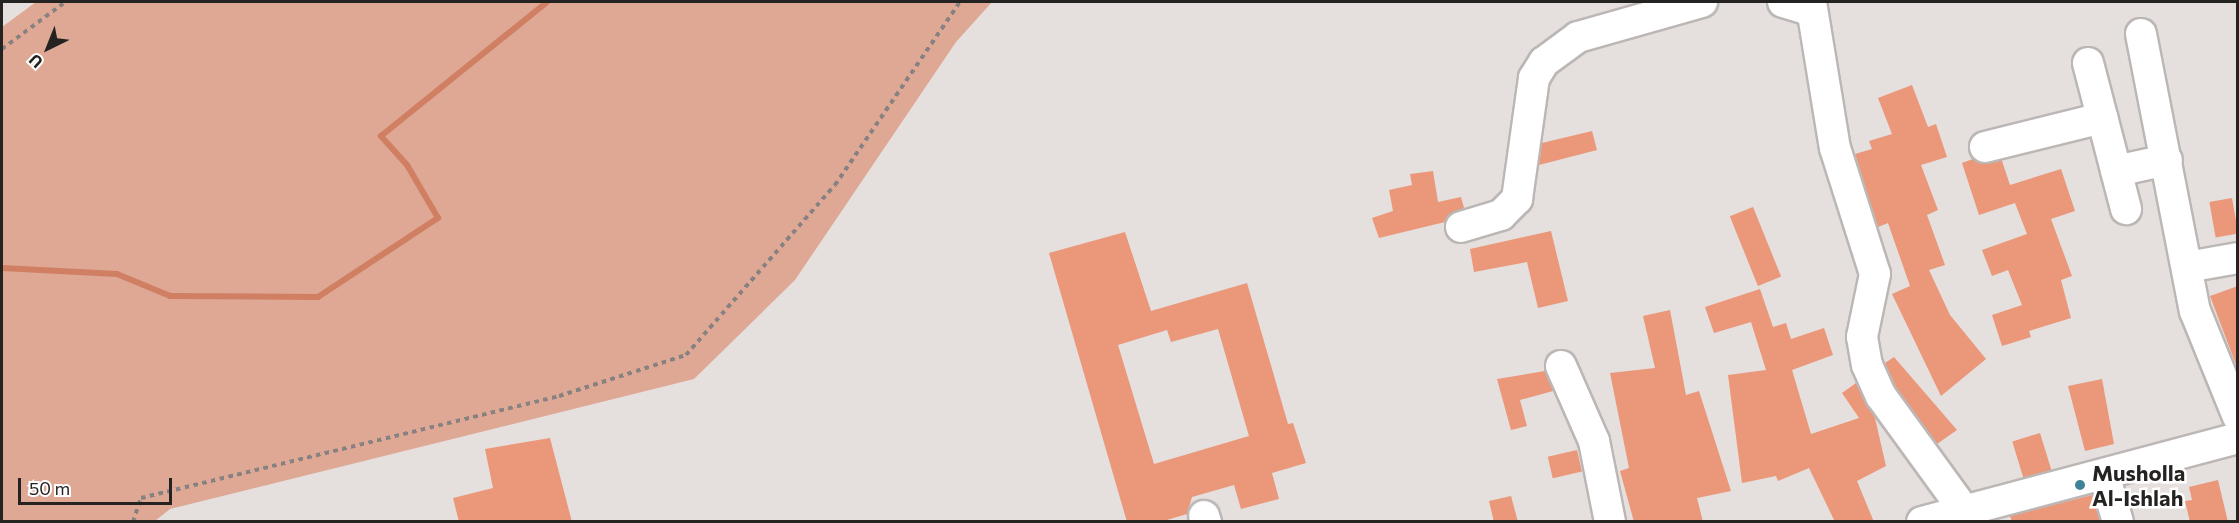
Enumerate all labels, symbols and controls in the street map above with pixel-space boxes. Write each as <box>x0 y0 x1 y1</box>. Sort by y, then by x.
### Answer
north arrow <box>18 18 78 78</box>
text: U <box>25 51 46 72</box>
place label: Musholla Al-Ishlah <box>2092 459 2185 511</box>
scale bar <box>21 466 176 504</box>
text: 50 m <box>29 477 70 499</box>
marker: Musholla Al-Ishlah <box>2073 478 2087 492</box>

